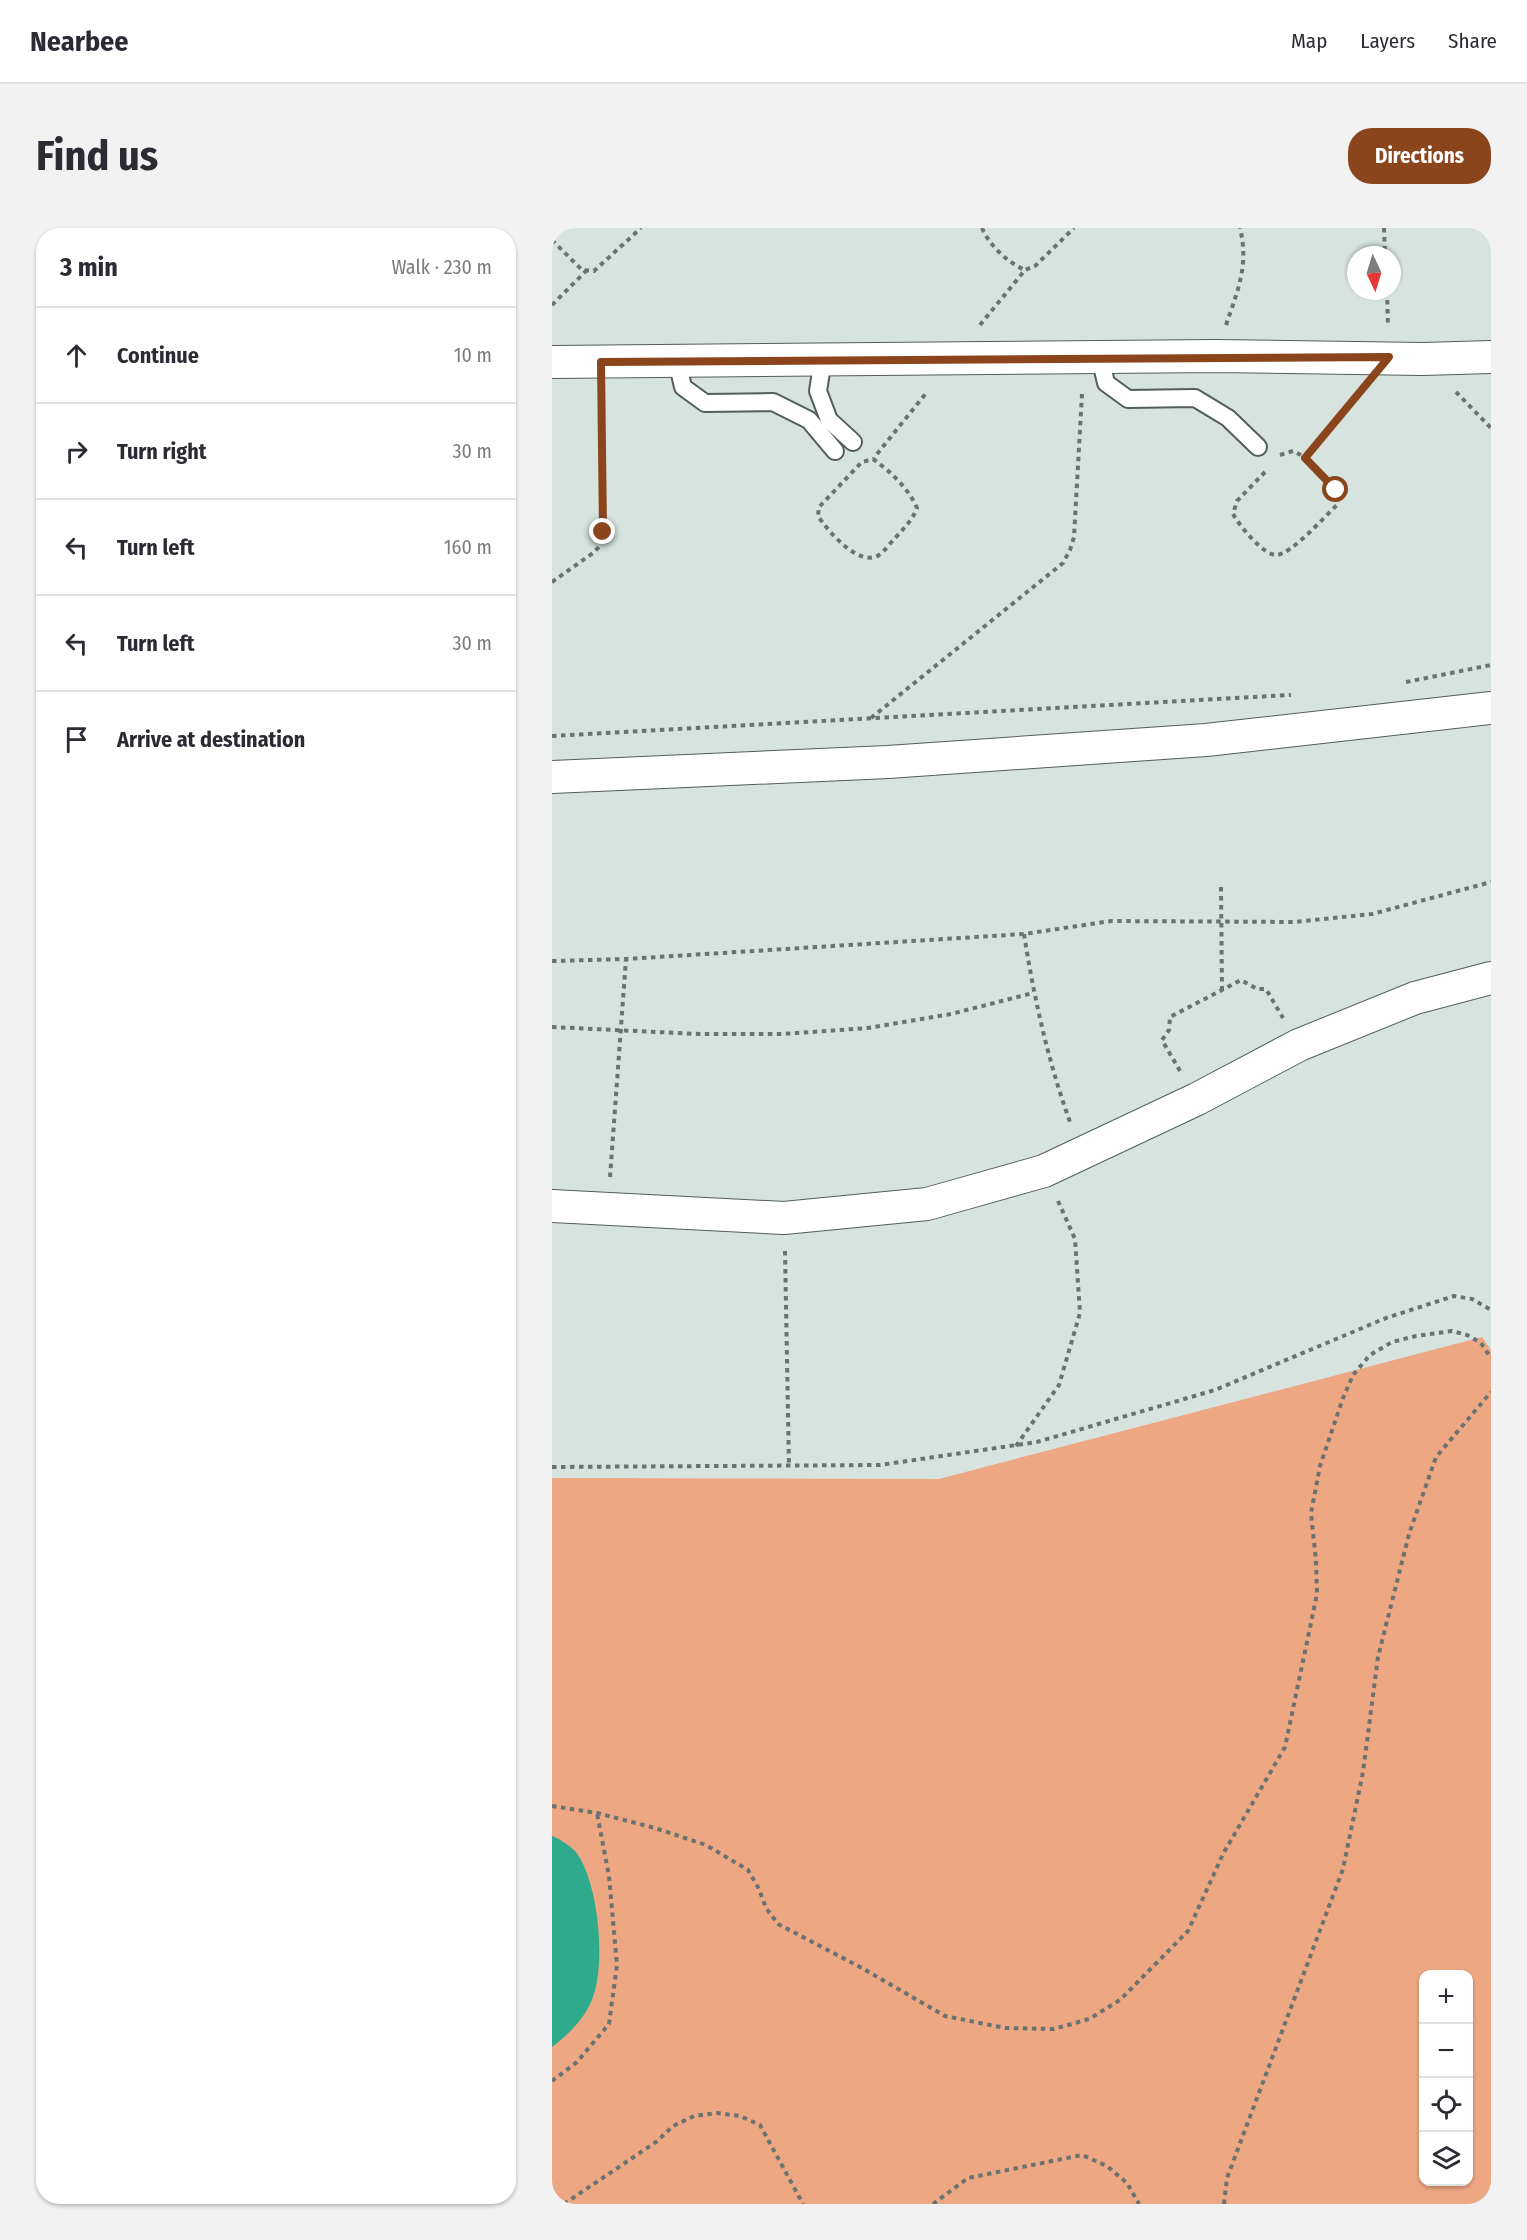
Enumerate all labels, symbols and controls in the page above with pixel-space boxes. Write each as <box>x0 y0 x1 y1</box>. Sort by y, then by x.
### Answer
text: Nearbee <box>30 25 129 58</box>
text: Map <box>1291 28 1327 54</box>
text: Layers <box>1360 28 1415 54</box>
text: Share <box>1448 28 1497 54</box>
button: Directions <box>1348 128 1491 184</box>
text: Find us <box>36 131 158 181</box>
north arrow <box>1347 246 1401 300</box>
text: 3 min <box>60 252 118 283</box>
text: Walk · 230 m <box>391 255 492 279</box>
icon: ahead <box>60 339 93 372</box>
text: Continue <box>117 342 199 369</box>
text: 10 m <box>454 343 492 367</box>
icon: right <box>60 435 93 468</box>
text: Turn right <box>117 438 206 465</box>
text: 30 m <box>452 439 492 463</box>
route start <box>1322 476 1348 502</box>
route end <box>589 518 615 544</box>
icon: left <box>60 531 93 564</box>
text: Turn left <box>117 534 195 561</box>
text: 160 m <box>444 535 492 559</box>
icon: left <box>60 627 93 660</box>
text: Turn left <box>117 630 195 657</box>
text: 30 m <box>452 631 492 655</box>
icon: arrive <box>60 723 93 756</box>
text: Arrive at destination <box>117 726 305 753</box>
map controls <box>1419 1970 1473 2186</box>
button: + <box>1419 1970 1473 2024</box>
button: − <box>1419 2024 1473 2078</box>
button: locate <box>1419 2078 1473 2132</box>
button: layers <box>1419 2132 1473 2186</box>

